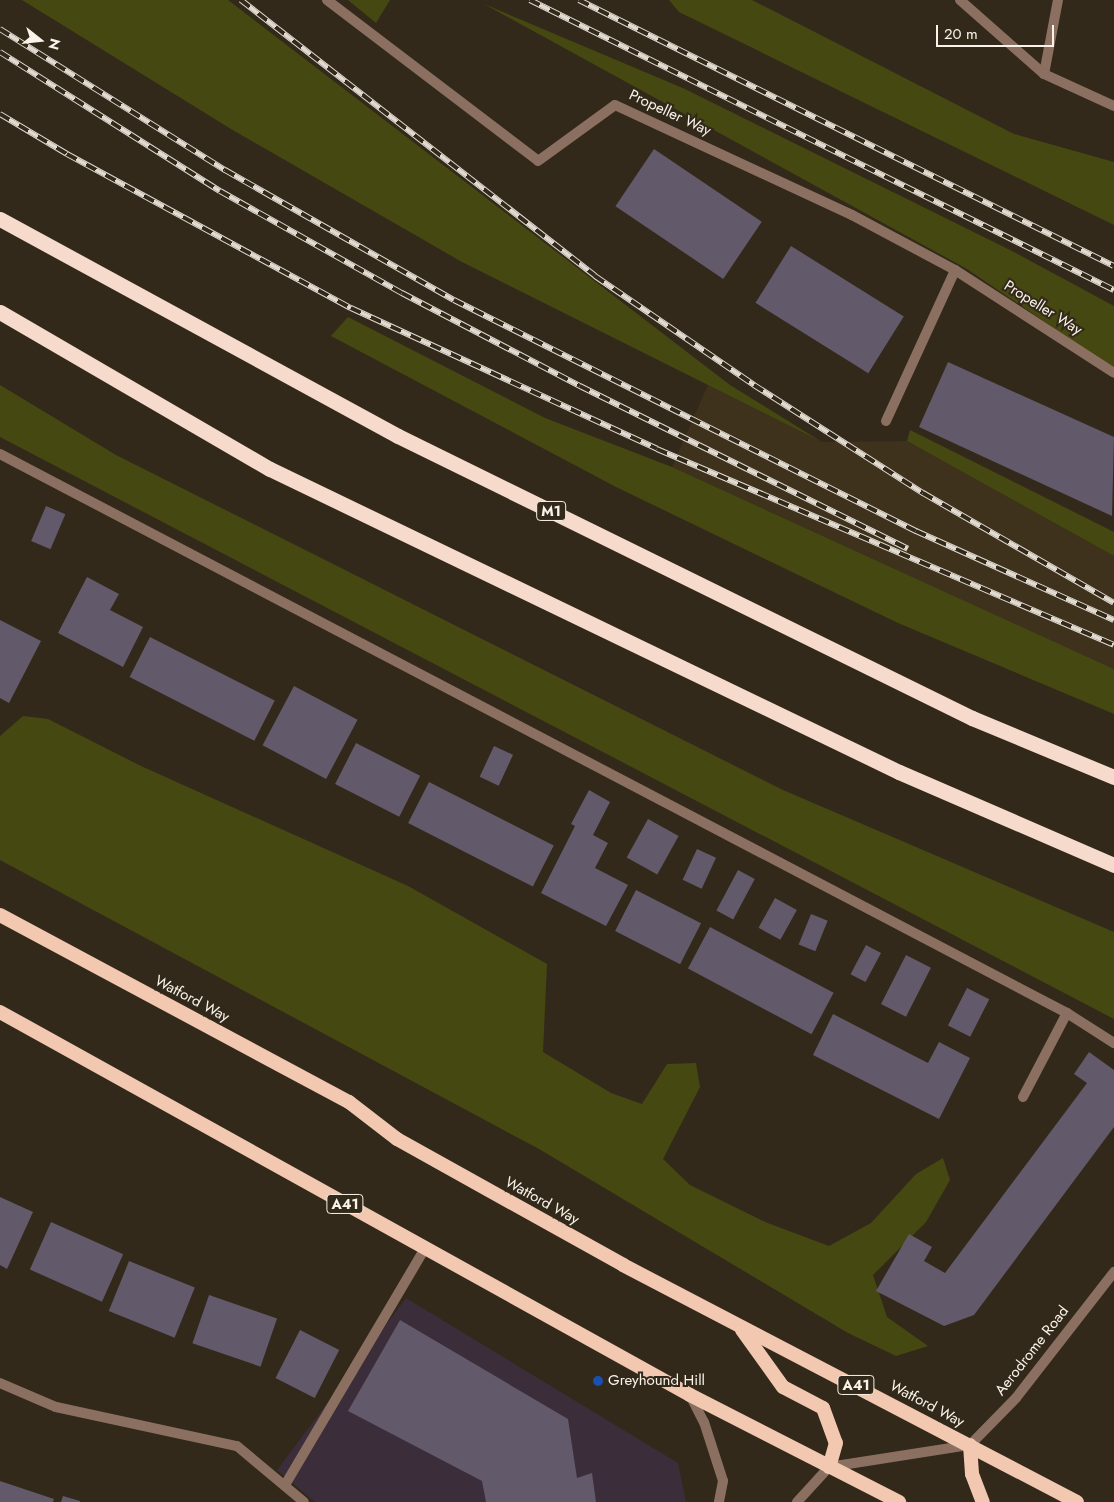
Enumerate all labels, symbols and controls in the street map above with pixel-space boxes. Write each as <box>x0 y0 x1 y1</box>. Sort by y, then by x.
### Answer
north arrow <box>15 15 65 65</box>
scale bar <box>939 15 1056 47</box>
text: 20 m <box>944 23 978 45</box>
text: N <box>43 36 66 52</box>
street label: Propeller Way <box>626 86 714 140</box>
street label: Propeller Way <box>1001 277 1085 339</box>
road number: M1 <box>536 500 566 522</box>
street label: Watford Way <box>152 972 232 1026</box>
street label: Watford Way <box>502 1173 582 1229</box>
road number: A41 <box>326 1192 364 1216</box>
street label: Aerodrome Road <box>991 1303 1073 1399</box>
place label: Greyhound Hill <box>608 1372 705 1390</box>
road number: A41 <box>837 1374 875 1396</box>
marker: Greyhound Hill <box>592 1375 604 1387</box>
street label: Watford Way <box>887 1377 967 1431</box>

